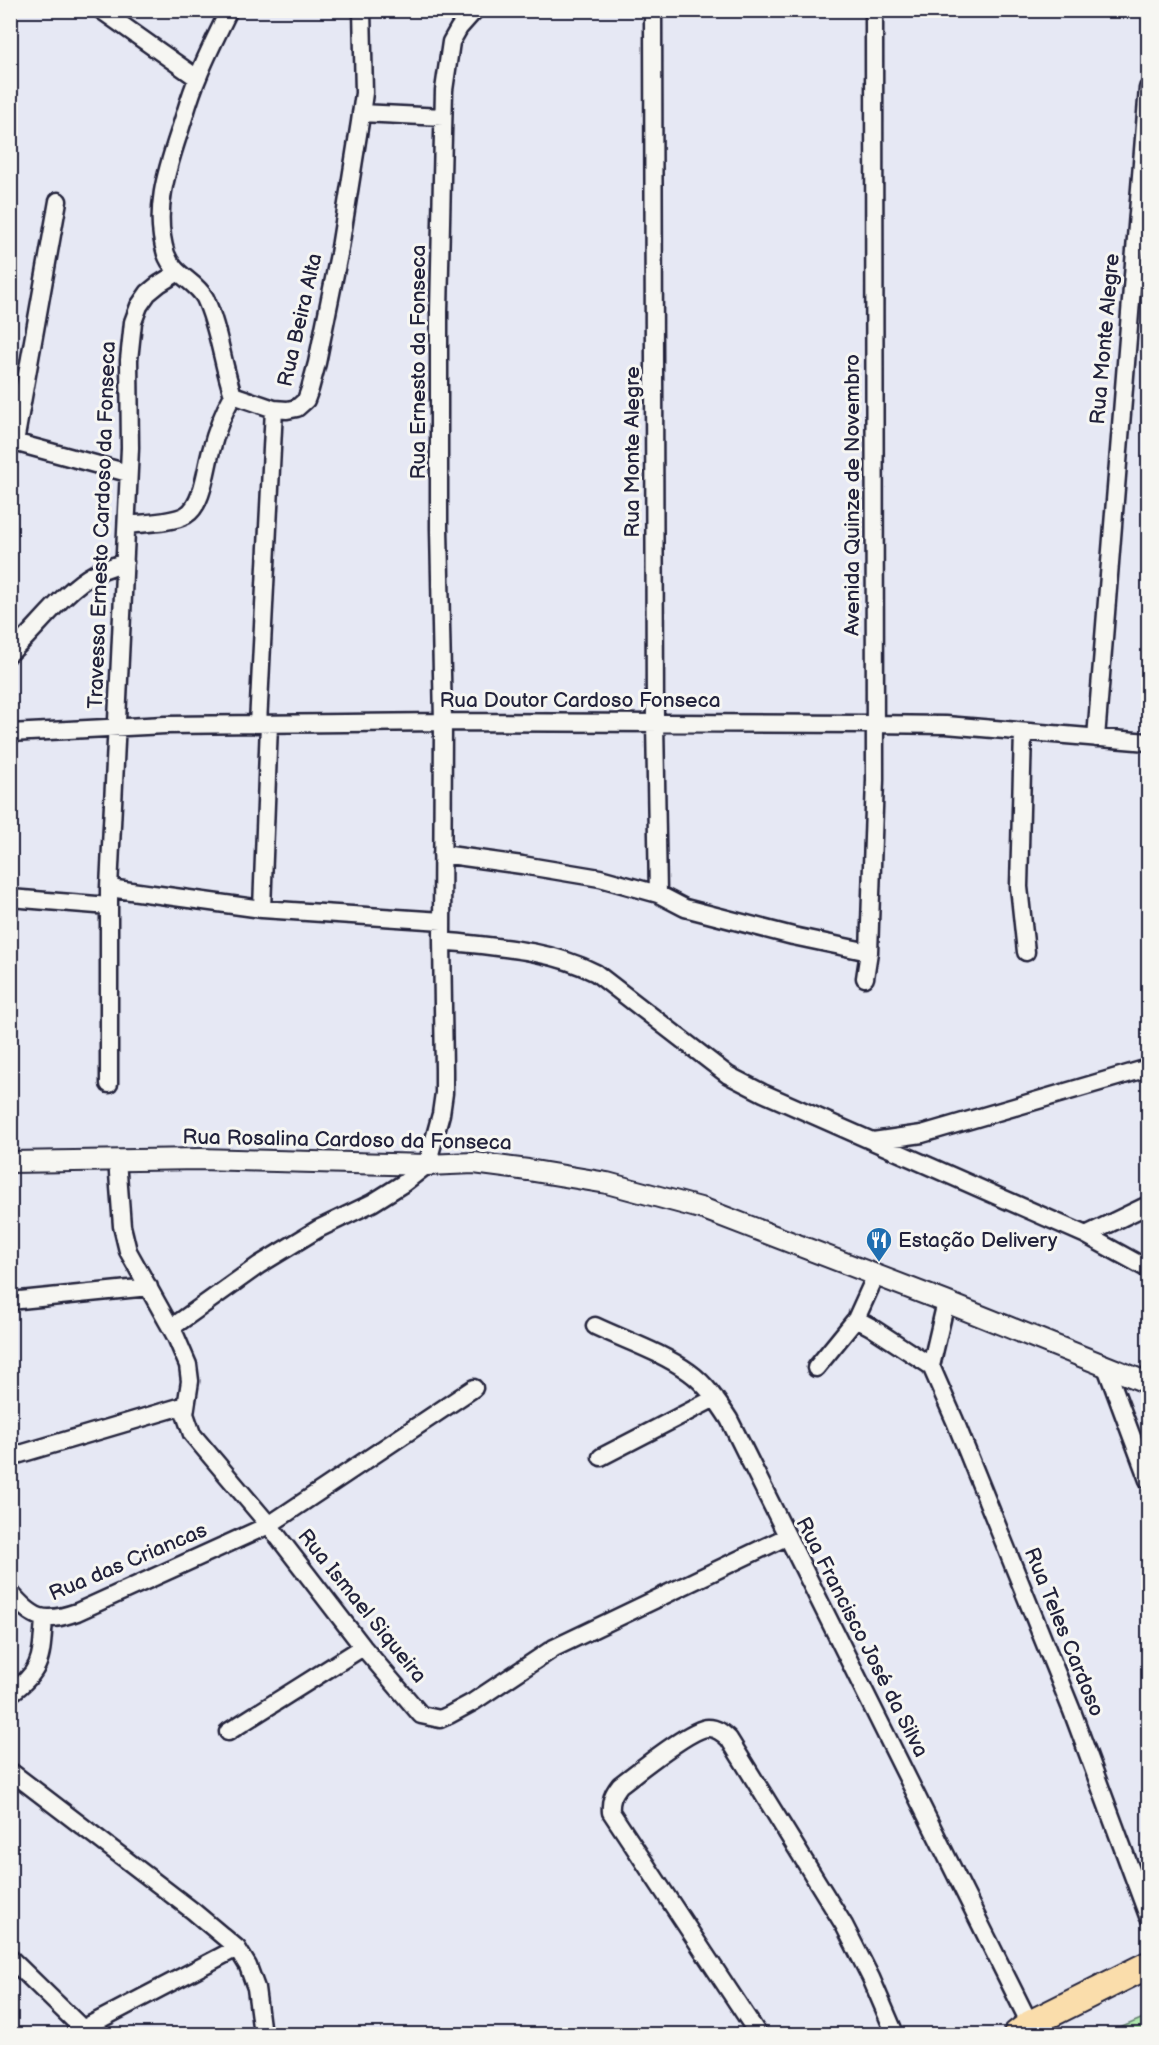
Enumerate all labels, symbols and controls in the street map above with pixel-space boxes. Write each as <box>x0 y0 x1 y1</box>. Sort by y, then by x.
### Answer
street label: Rua Ernesto da Fonseca <box>406 245 431 479</box>
street label: Rua Beira Alta <box>273 251 327 389</box>
street label: Rua Monte Alegre <box>1085 252 1125 426</box>
street label: Travessa Ernesto Cardoso da Fonseca <box>83 341 121 709</box>
street label: Avenida Quinze de Novembro <box>840 354 865 636</box>
street label: Rua Monte Alegre <box>620 366 645 538</box>
street label: Rua Doutor Cardoso Fonseca <box>439 688 721 713</box>
street label: Rua Rosalina Cardoso da Fonseca <box>182 1125 512 1155</box>
restaurant icon: Estação Delivery <box>864 1225 894 1263</box>
place label: Estação Delivery <box>898 1228 1058 1253</box>
street label: Rua Francisco José da Silva <box>790 1513 934 1761</box>
street label: Rua das Criancas <box>45 1518 211 1606</box>
street label: Rua Ismael Siqueira <box>292 1524 432 1688</box>
street label: Rua Teles Cardoso <box>1019 1544 1109 1720</box>

